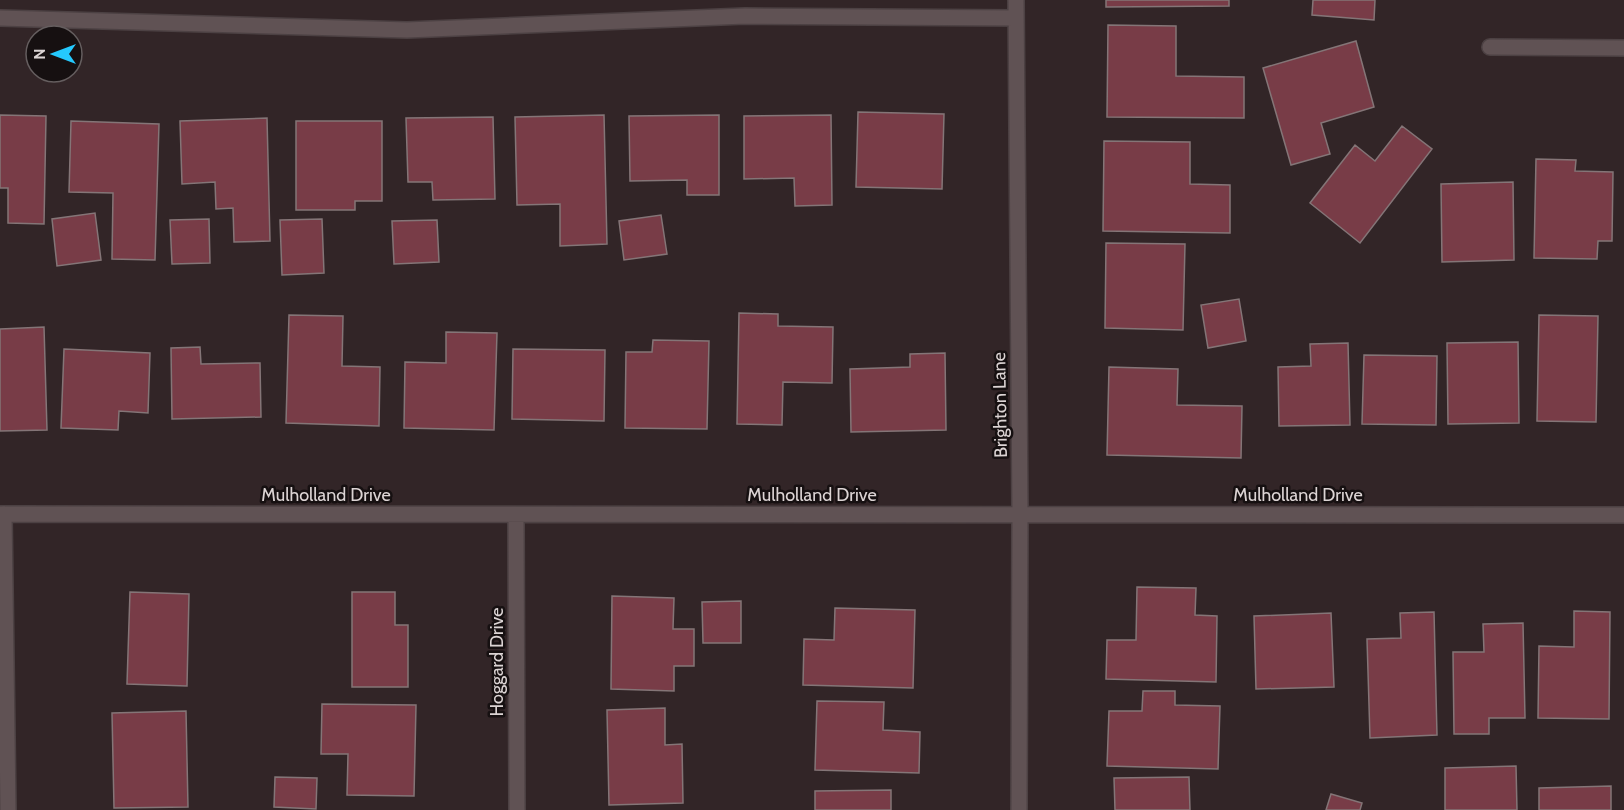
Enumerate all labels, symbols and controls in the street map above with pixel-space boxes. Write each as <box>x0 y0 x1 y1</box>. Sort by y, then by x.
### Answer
north arrow <box>24 24 84 84</box>
text: N <box>30 48 49 60</box>
street label: Brighton Lane <box>988 352 1012 458</box>
street label: Mulholland Drive <box>261 484 391 506</box>
street label: Mulholland Drive <box>747 484 877 506</box>
street label: Mulholland Drive <box>1233 484 1363 506</box>
street label: Hoggard Drive <box>486 608 508 716</box>

